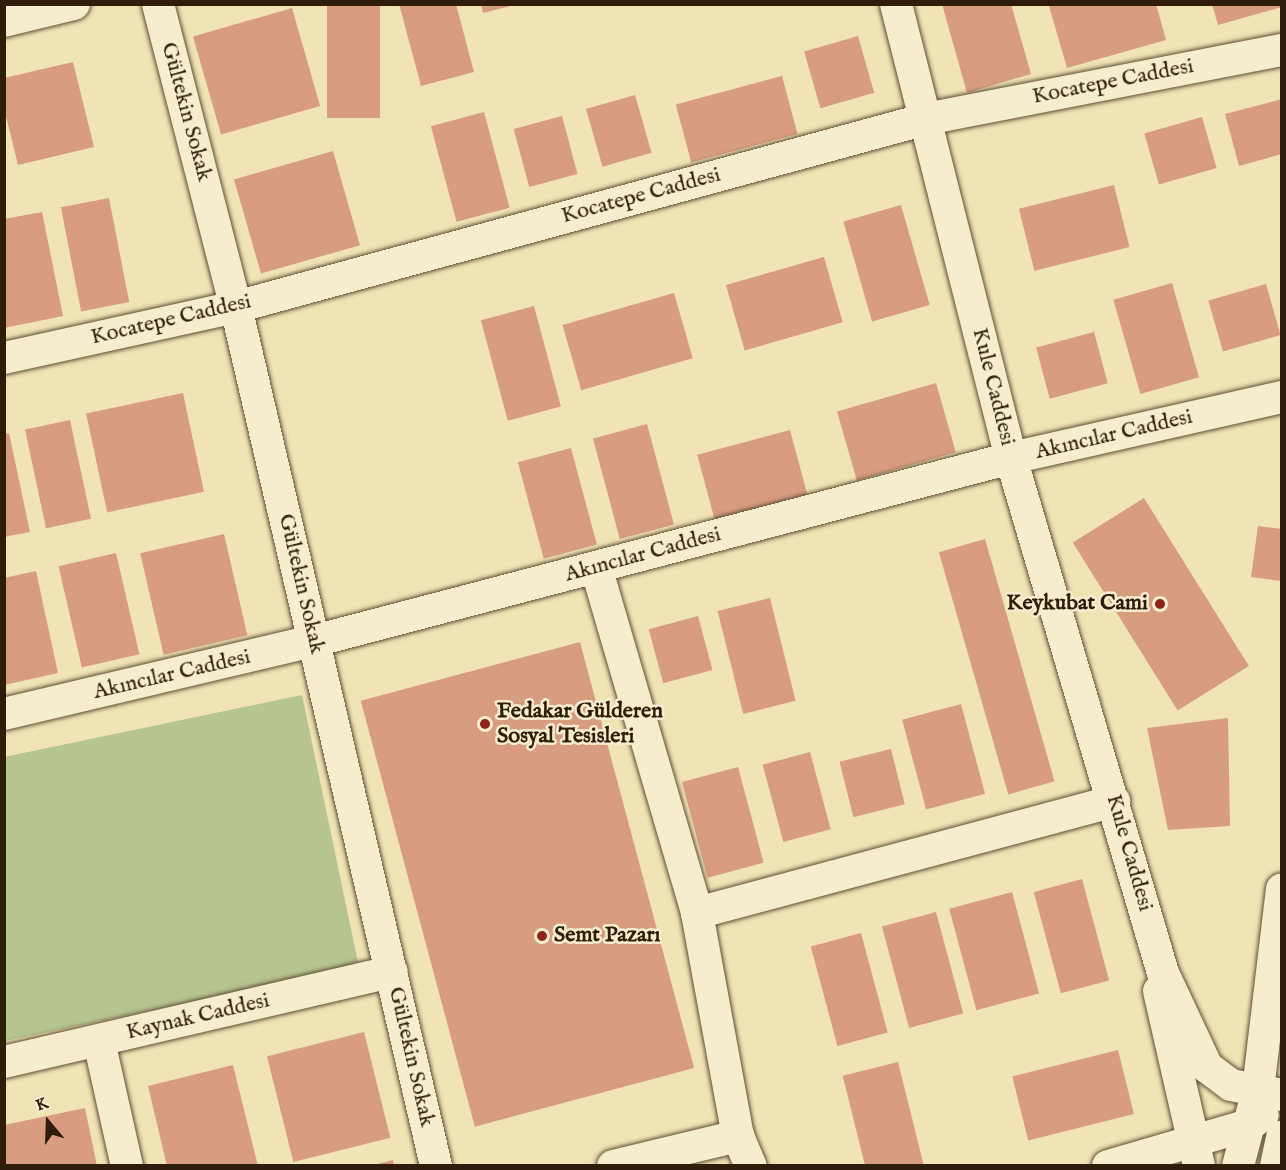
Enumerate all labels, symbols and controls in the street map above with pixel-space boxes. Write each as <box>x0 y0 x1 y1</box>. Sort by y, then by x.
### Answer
street label: Gültekin Sokak <box>155 40 217 184</box>
street label: Kocatepe Caddesi <box>1030 53 1196 111</box>
street label: Kocatepe Caddesi <box>559 162 723 230</box>
street label: Kocatepe Caddesi <box>88 289 254 351</box>
street label: Kule Caddesi <box>966 325 1020 449</box>
street label: Akıncılar Caddesi <box>1033 404 1195 466</box>
street label: Gültekin Sokak <box>272 511 330 657</box>
street label: Akıncılar Caddesi <box>562 521 724 589</box>
place label: Keykubat Cami <box>1007 591 1148 617</box>
marker: Keykubat Cami <box>1153 597 1167 611</box>
street label: Akıncılar Caddesi <box>91 644 253 706</box>
place label: Fedakar Gülderen Sosyal Tesisleri <box>497 698 663 750</box>
marker: Fedakar Gülderen Sosyal Tesisleri <box>478 717 492 731</box>
street label: Kule Caddesi <box>1100 791 1158 915</box>
place label: Semt Pazarı <box>554 923 660 949</box>
marker: Semt Pazarı <box>535 929 549 943</box>
street label: Gültekin Sokak <box>382 984 440 1130</box>
street label: Kaynak Caddesi <box>124 988 272 1046</box>
north arrow <box>18 1092 78 1152</box>
text: K <box>33 1094 51 1116</box>

